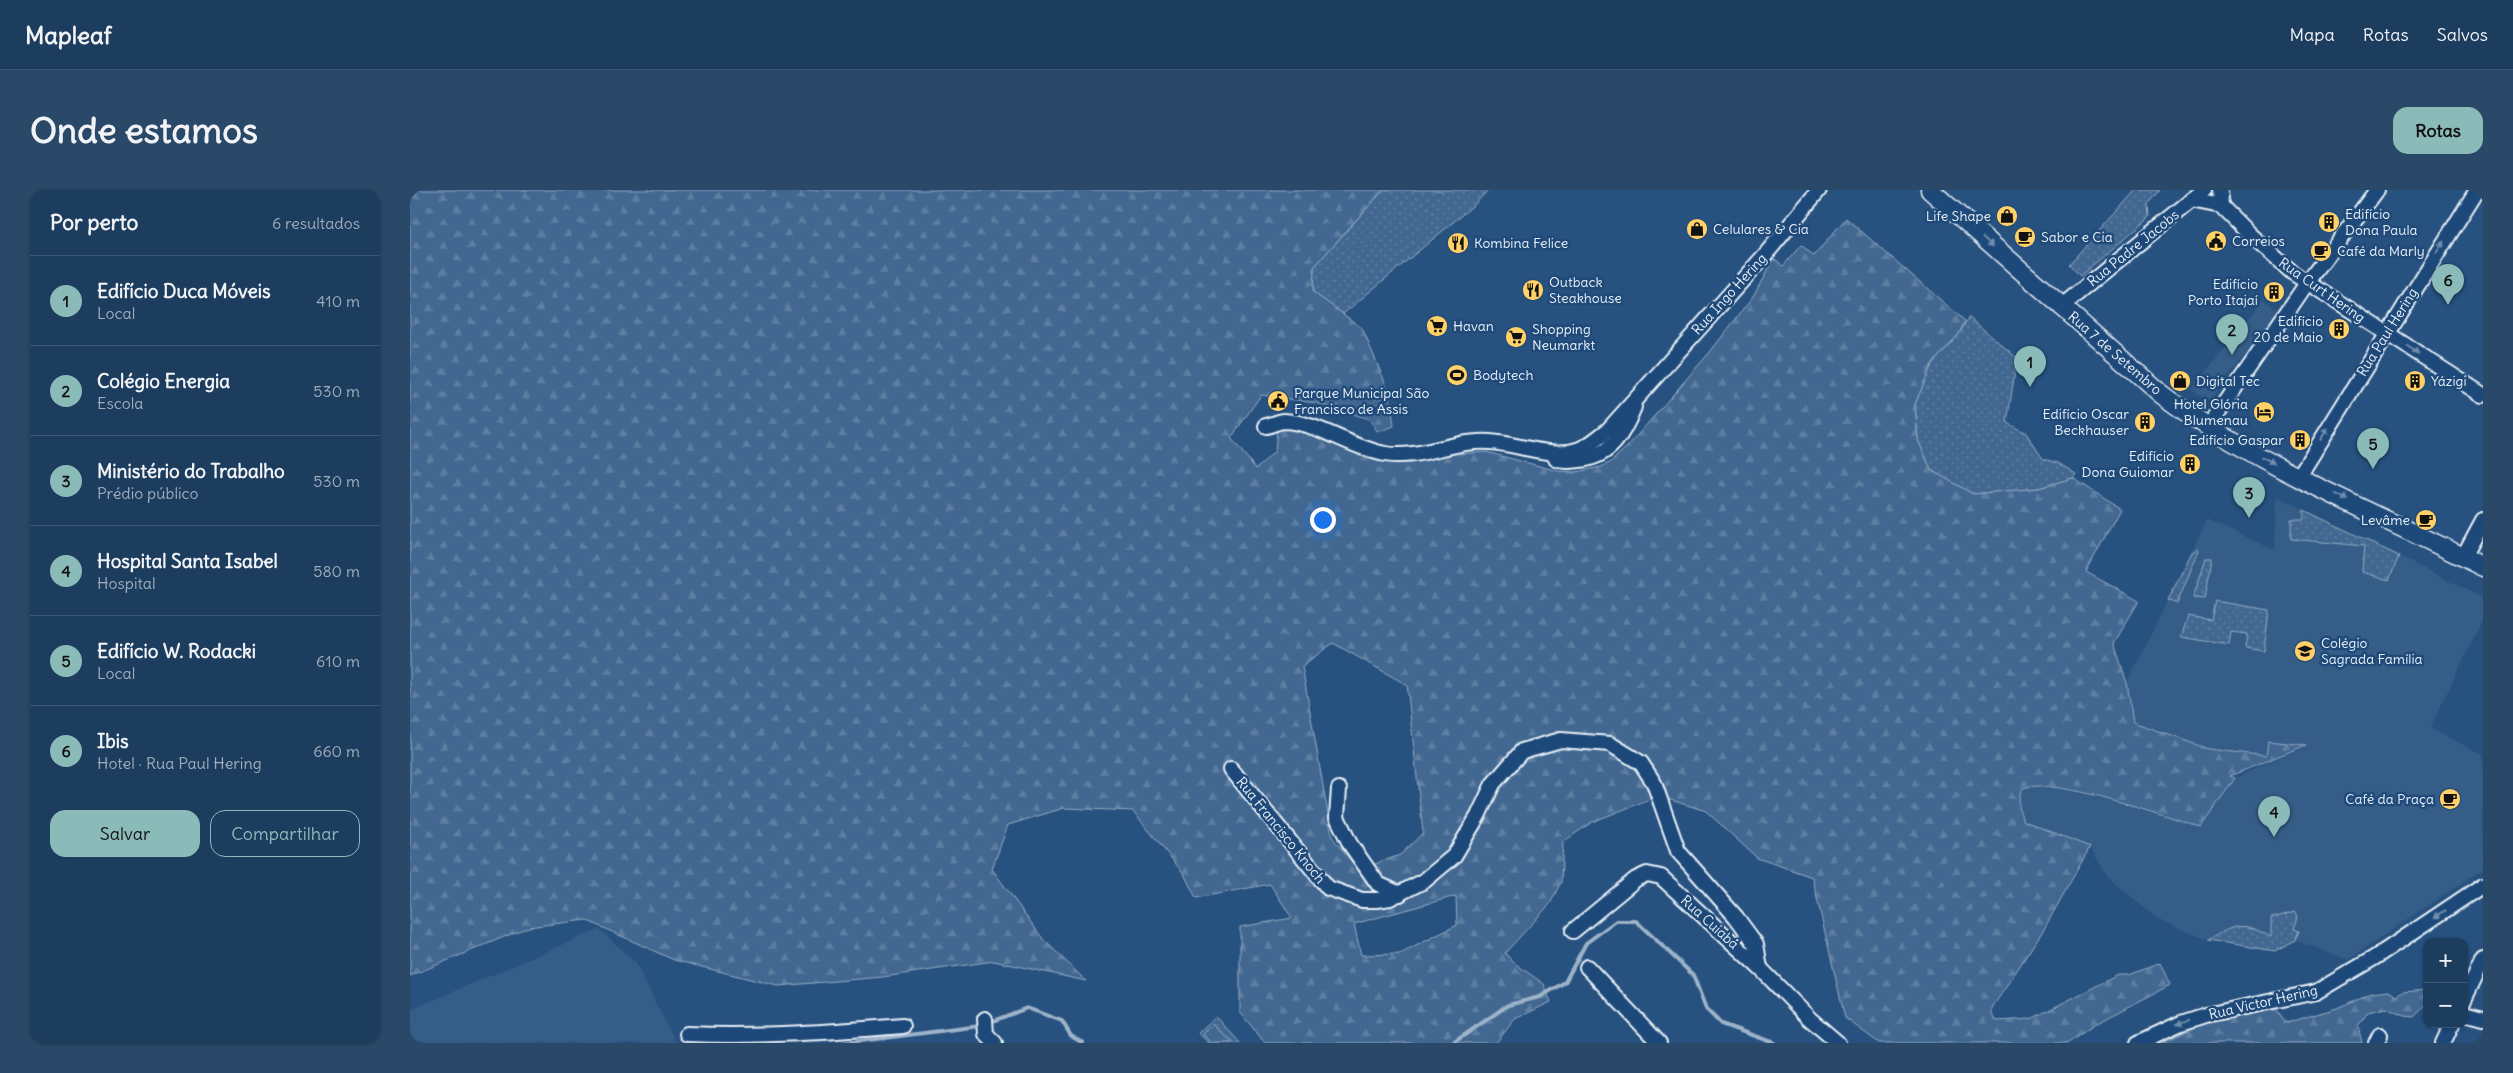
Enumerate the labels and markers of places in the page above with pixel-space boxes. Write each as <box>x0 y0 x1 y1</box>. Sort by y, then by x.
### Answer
shop icon: Life Shape <box>1995 204 2019 228</box>
place label: Edifício Dona Paula <box>2345 205 2418 239</box>
place label: Life Shape <box>1926 207 1991 225</box>
building icon: Edifício Dona Paula <box>2317 210 2341 234</box>
shop icon: Celulares & Cia <box>1685 217 1709 241</box>
place label: Celulares & Cia <box>1713 220 1809 238</box>
cafe icon: Sabor e Cia <box>2013 225 2037 249</box>
place label: Sabor e Cia <box>2041 228 2113 246</box>
public building icon: Correios <box>2204 229 2228 253</box>
restaurant icon: Kombina Felice <box>1446 231 1470 255</box>
place label: Correios <box>2232 232 2285 250</box>
place label: Kombina Felice <box>1474 234 1568 252</box>
cafe icon: Café da Marly <box>2309 239 2333 263</box>
place label: Café da Marly <box>2337 242 2425 260</box>
pin: 6 <box>2432 264 2464 305</box>
place label: Outback Steakhouse <box>1549 273 1622 307</box>
place label: Edifício Porto Itajaí <box>2188 275 2258 309</box>
restaurant icon: Outback Steakhouse <box>1521 278 1545 302</box>
building icon: Edifício Porto Itajaí <box>2262 280 2286 304</box>
place label: Edifício 20 de Maio <box>2253 312 2323 346</box>
supermarket icon: Havan <box>1425 314 1449 338</box>
pin: 2 <box>2216 314 2248 355</box>
place label: Havan <box>1453 317 1494 335</box>
building icon: Edifício 20 de Maio <box>2327 317 2351 341</box>
place label: Shopping Neumarkt <box>1532 320 1595 354</box>
supermarket icon: Shopping Neumarkt <box>1504 325 1528 349</box>
pin: 1 <box>2014 346 2046 387</box>
sports icon: Bodytech <box>1445 363 1469 387</box>
place label: Bodytech <box>1473 366 1534 384</box>
shop icon: Digital Tec <box>2168 369 2192 393</box>
building icon: Yázigi <box>2403 369 2427 393</box>
place label: Digital Tec <box>2196 372 2260 390</box>
place label: Yázigi <box>2431 372 2467 390</box>
place label: Parque Municipal São Francisco de Assis <box>1294 384 1429 418</box>
public building icon: Parque Municipal São Francisco de Assis <box>1266 389 1290 413</box>
place label: Hotel Glória Blumenau <box>2174 395 2248 429</box>
hotel icon: Hotel Glória Blumenau <box>2252 400 2276 424</box>
place label: Edifício Oscar Beckhauser <box>2043 405 2129 439</box>
building icon: Edifício Oscar Beckhauser <box>2133 410 2157 434</box>
building icon: Edifício Gaspar <box>2288 428 2312 452</box>
pin: 5 <box>2357 428 2389 469</box>
place label: Edifício Gaspar <box>2189 431 2284 449</box>
place label: Edifício Dona Guiomar <box>2082 447 2174 481</box>
building icon: Edifício Dona Guiomar <box>2178 452 2202 476</box>
pin: 3 <box>2233 477 2265 518</box>
cafe icon: Levâme <box>2414 508 2438 532</box>
place label: Levâme <box>2361 511 2410 529</box>
place label: Colégio Sagrada Família <box>2321 634 2423 668</box>
school or university icon: Colégio Sagrada Família <box>2293 639 2317 663</box>
cafe icon: Café da Praça <box>2438 787 2462 811</box>
place label: Café da Praça <box>2345 790 2434 808</box>
pin: 4 <box>2258 796 2290 837</box>

